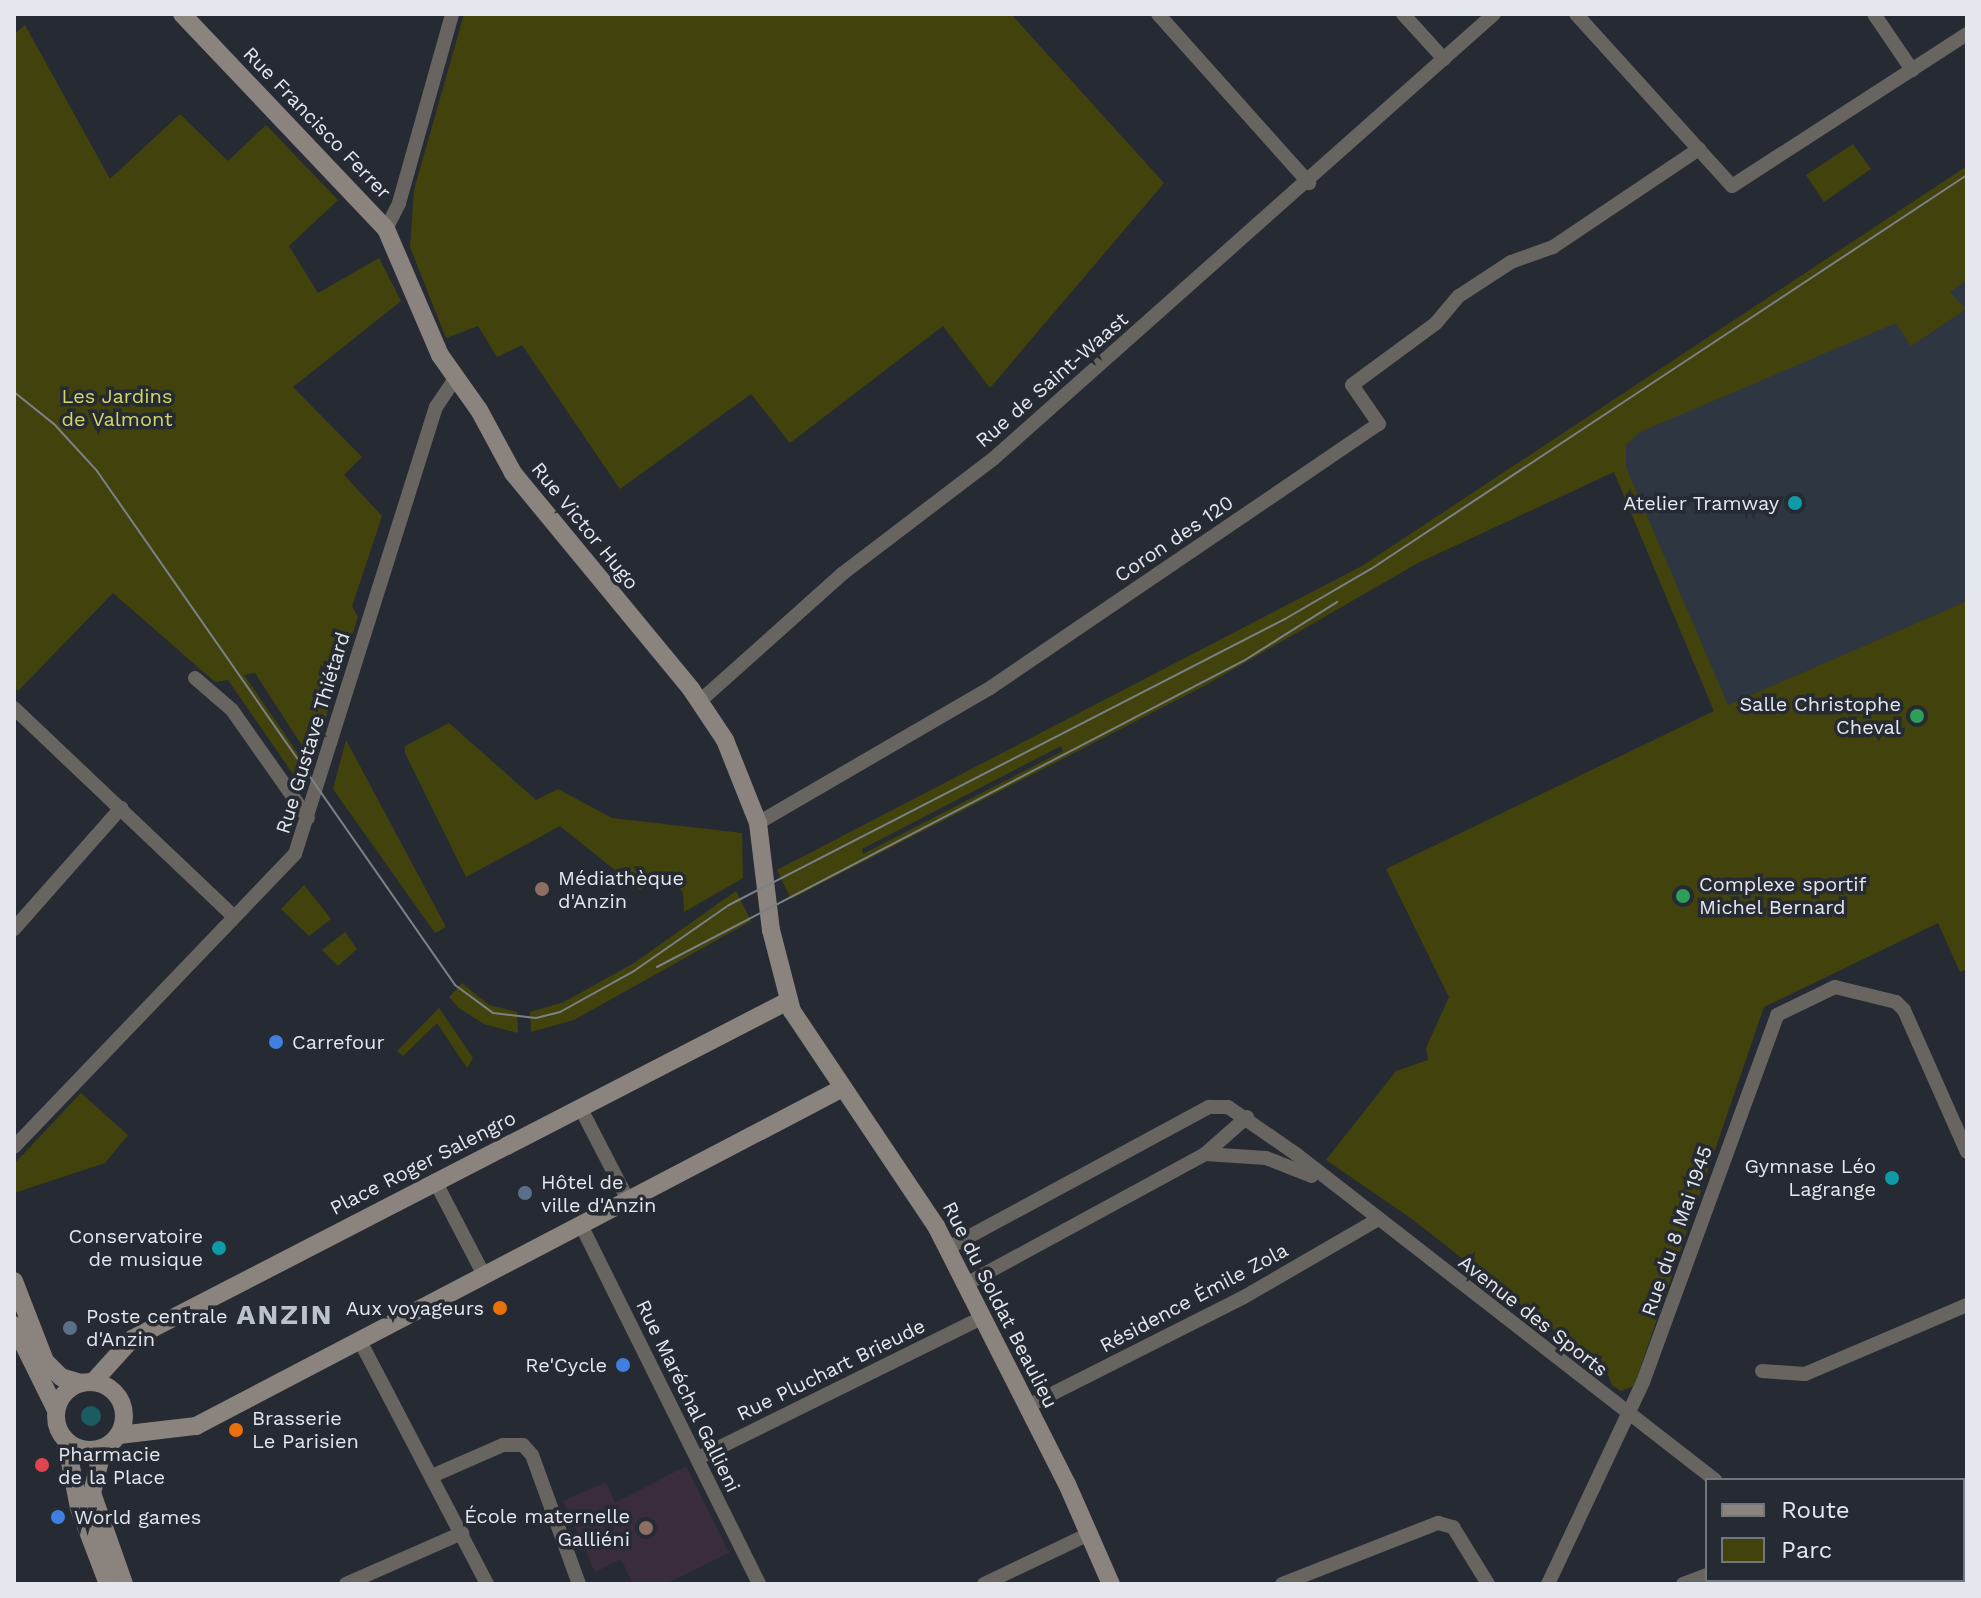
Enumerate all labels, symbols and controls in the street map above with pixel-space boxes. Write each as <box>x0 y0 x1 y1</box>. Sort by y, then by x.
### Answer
street label: Rue Francisco Ferrer <box>238 42 396 204</box>
street label: Rue de Saint-Waast <box>971 307 1133 453</box>
park label: Les Jardins de Valmont <box>61 385 173 432</box>
street label: Rue Victor Hugo <box>526 457 644 595</box>
street label: Coron des 120 <box>1110 490 1238 588</box>
place label: Atelier Tramway <box>1622 491 1779 515</box>
marker: Atelier Tramway <box>1786 494 1804 512</box>
street label: Rue Gustave Thiétard <box>271 629 355 837</box>
place label: Salle Christophe Cheval <box>1740 692 1901 739</box>
marker: Salle Christophe Cheval <box>1908 707 1926 725</box>
place label: Médiathèque d'Anzin <box>558 866 684 913</box>
place label: Complexe sportif Michel Bernard <box>1699 872 1866 919</box>
marker: Médiathèque d'Anzin <box>533 880 551 898</box>
marker: Complexe sportif Michel Bernard <box>1674 887 1692 905</box>
place label: Carrefour <box>292 1030 385 1054</box>
marker: Carrefour <box>267 1033 285 1051</box>
street label: Place Roger Salengro <box>326 1106 520 1220</box>
street label: Rue du 8 Mai 1945 <box>1637 1142 1717 1320</box>
place label: Gymnase Léo Lagrange <box>1744 1154 1876 1201</box>
marker: Gymnase Léo Lagrange <box>1883 1169 1901 1187</box>
place label: Hôtel de ville d'Anzin <box>541 1170 656 1217</box>
marker: Hôtel de ville d'Anzin <box>516 1184 534 1202</box>
street label: Rue du Soldat Beaulieu <box>937 1198 1063 1412</box>
place label: Conservatoire de musique <box>69 1224 203 1271</box>
street label: Résidence Émile Zola <box>1096 1238 1292 1358</box>
marker: Conservatoire de musique <box>210 1239 228 1257</box>
street label: Avenue des Sports <box>1454 1250 1612 1382</box>
place label: Aux voyageurs <box>345 1296 484 1320</box>
street label: Rue Maréchal Gallieni <box>631 1296 745 1496</box>
district label: ANZIN <box>236 1298 334 1332</box>
marker: Aux voyageurs <box>491 1299 509 1317</box>
place label: Poste centrale d'Anzin <box>86 1304 228 1351</box>
street label: Rue Pluchart Brieude <box>733 1314 929 1426</box>
marker: Poste centrale d'Anzin <box>61 1319 79 1337</box>
place label: Re'Cycle <box>525 1353 607 1377</box>
marker: Re'Cycle <box>614 1356 632 1374</box>
place label: Brasserie Le Parisien <box>252 1406 359 1453</box>
marker: Brasserie Le Parisien <box>227 1421 245 1439</box>
place label: Pharmacie de la Place <box>58 1442 166 1489</box>
marker: Pharmacie de la Place <box>33 1456 51 1474</box>
legend <box>1705 1478 1965 1582</box>
text: Route <box>1781 1496 1850 1524</box>
place label: École maternelle Galliéni <box>464 1504 630 1551</box>
place label: World games <box>74 1505 201 1529</box>
marker: World games <box>49 1508 67 1526</box>
marker: École maternelle Galliéni <box>637 1519 655 1537</box>
text: Parc <box>1781 1536 1832 1564</box>

